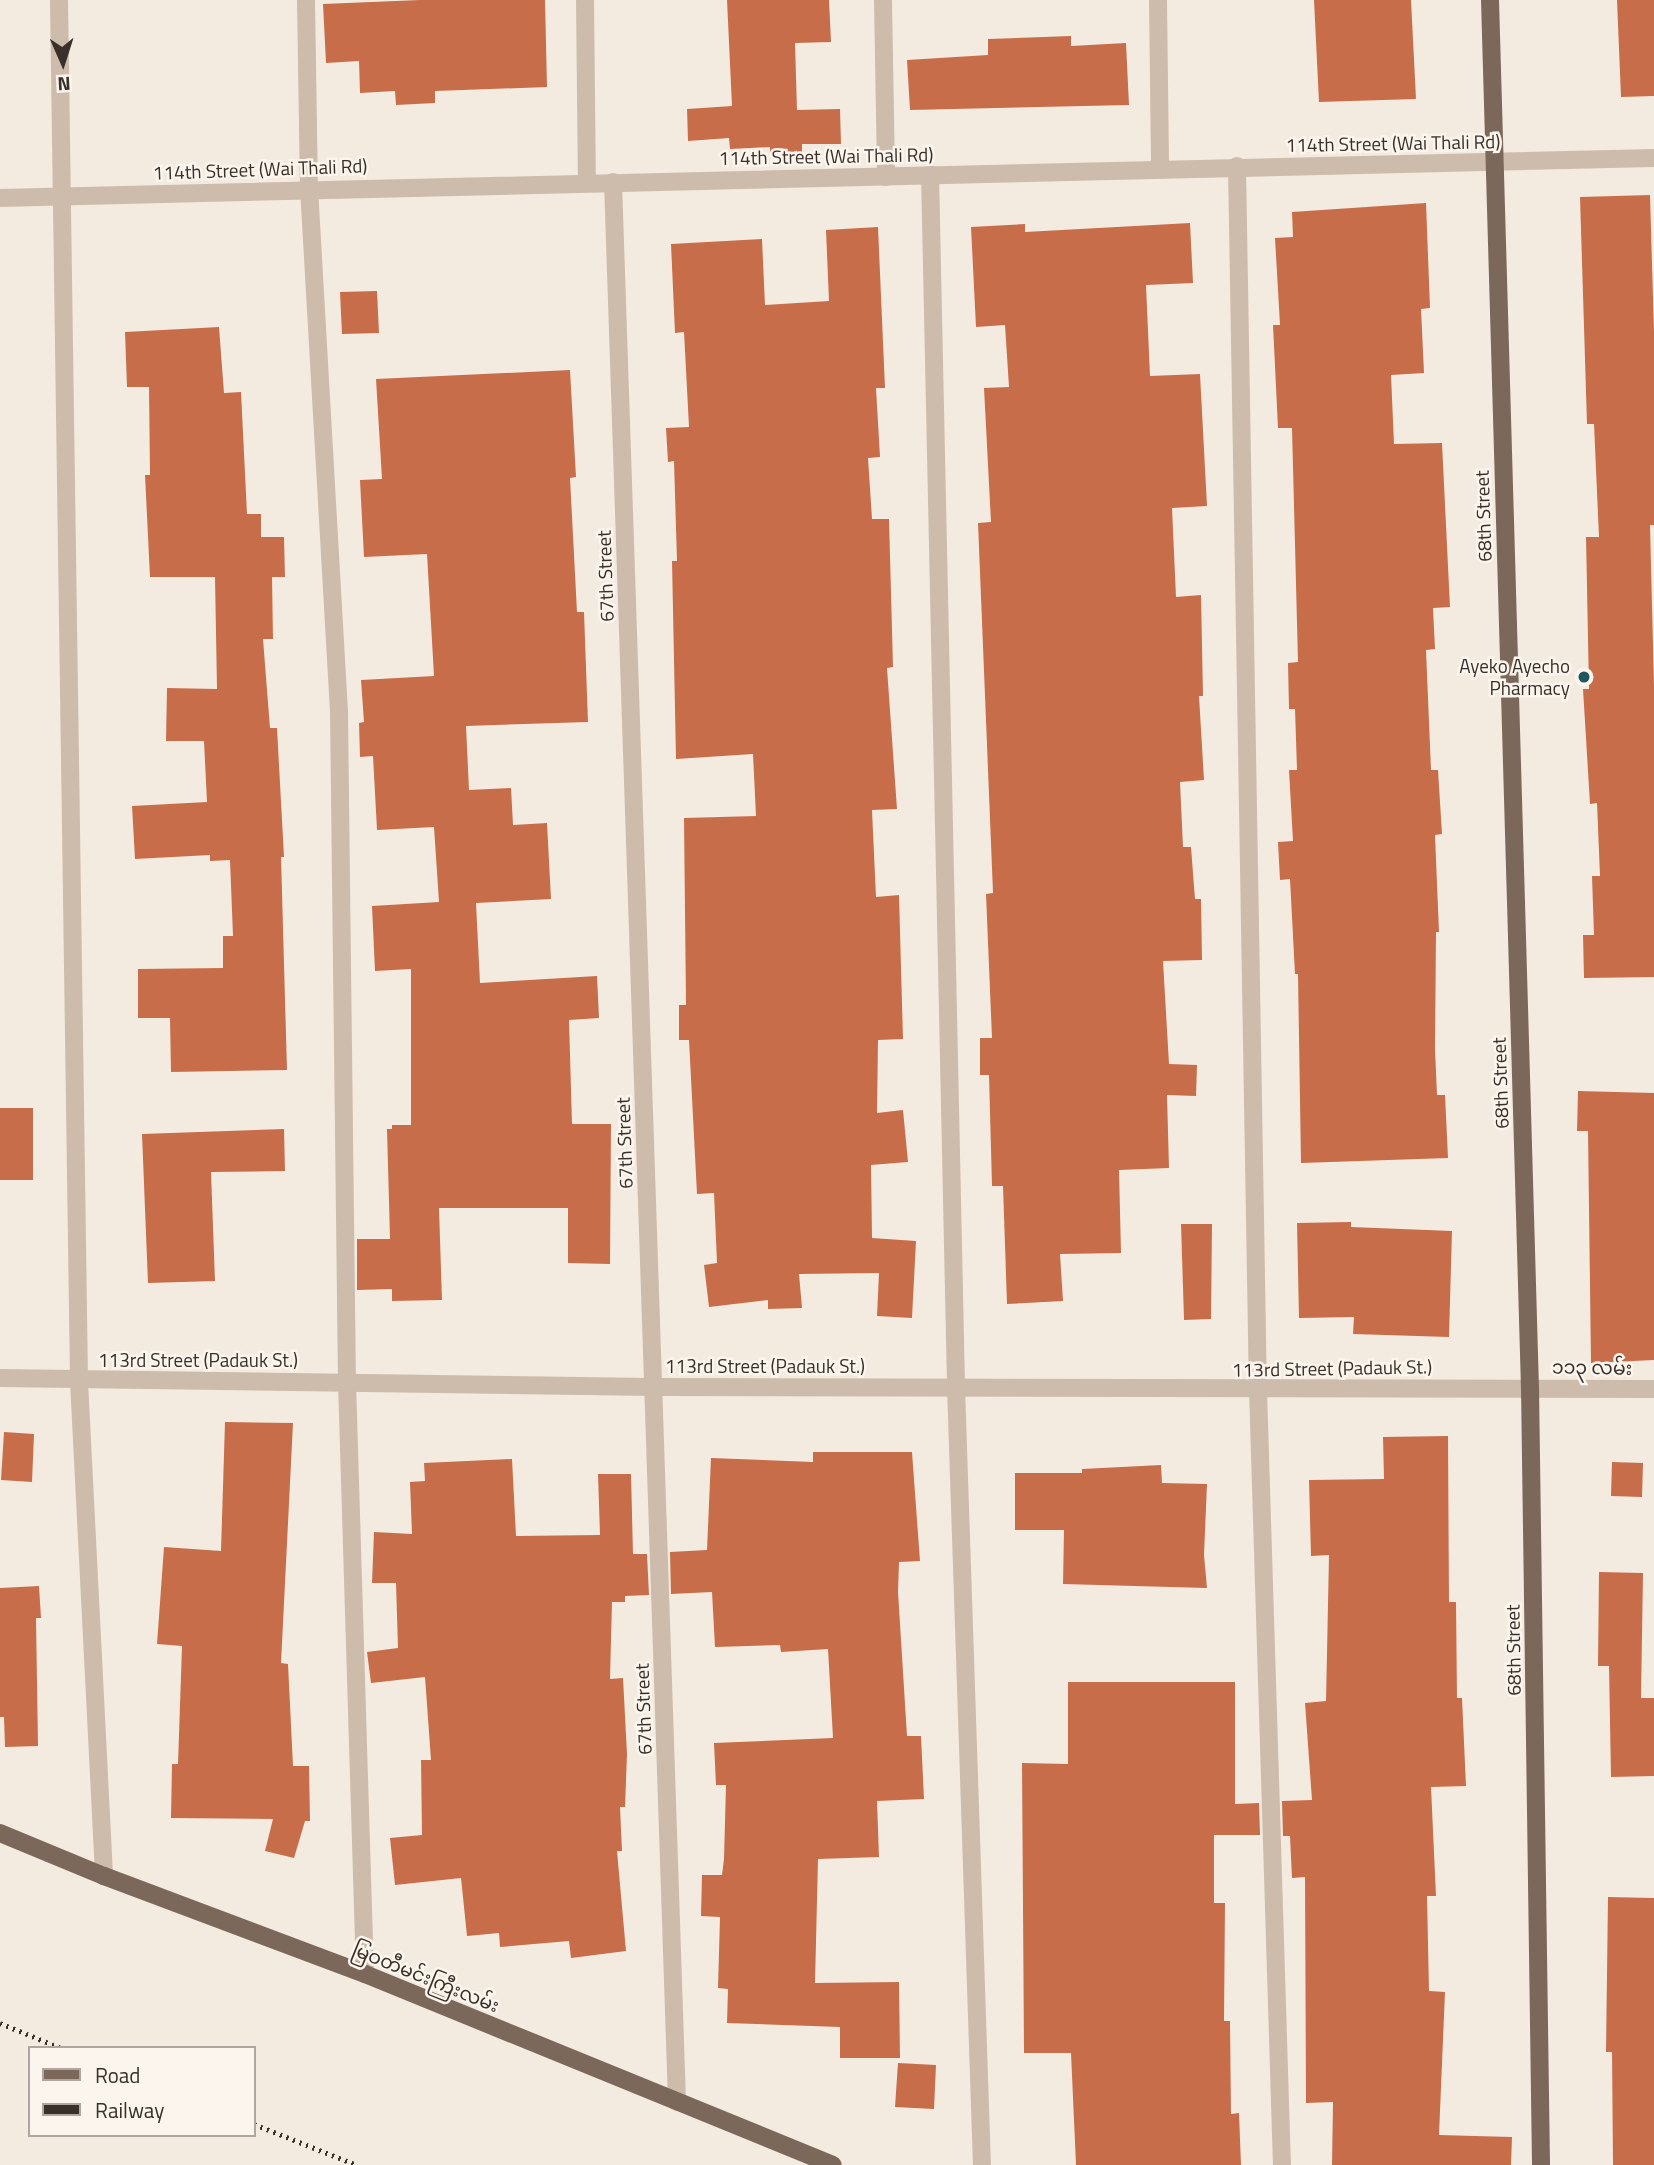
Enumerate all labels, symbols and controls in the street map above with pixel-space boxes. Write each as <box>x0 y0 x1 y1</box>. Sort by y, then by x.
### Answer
north arrow <box>28 28 98 98</box>
text: N <box>57 70 71 99</box>
street label: 114th Street (Wai Thali Rd) <box>1286 130 1500 156</box>
street label: 114th Street (Wai Thali Rd) <box>719 143 933 169</box>
street label: 114th Street (Wai Thali Rd) <box>152 154 368 184</box>
street label: 68th Street <box>1470 470 1496 562</box>
street label: 67th Street <box>592 530 618 622</box>
place label: Ayeko Ayecho Pharmacy <box>1459 655 1570 699</box>
marker: Ayeko Ayecho Pharmacy <box>1576 669 1592 685</box>
street label: 68th Street <box>1487 1037 1513 1129</box>
street label: 67th Street <box>611 1097 637 1189</box>
street label: 113rd Street (Padauk St.) <box>98 1349 298 1371</box>
street label: 113rd Street (Padauk St.) <box>665 1355 865 1377</box>
street label: 113rd Street (Padauk St.) <box>1232 1355 1432 1381</box>
street label: ၁၁၃ လမ်း <box>1552 1355 1632 1379</box>
street label: 68th Street <box>1501 1604 1525 1696</box>
street label: 67th Street <box>630 1663 656 1755</box>
street label: မြဝတီမင်းကြီးလမ်း <box>349 1937 503 2017</box>
legend <box>28 2046 256 2137</box>
text: Road <box>95 2059 140 2091</box>
text: Railway <box>95 2094 164 2126</box>

